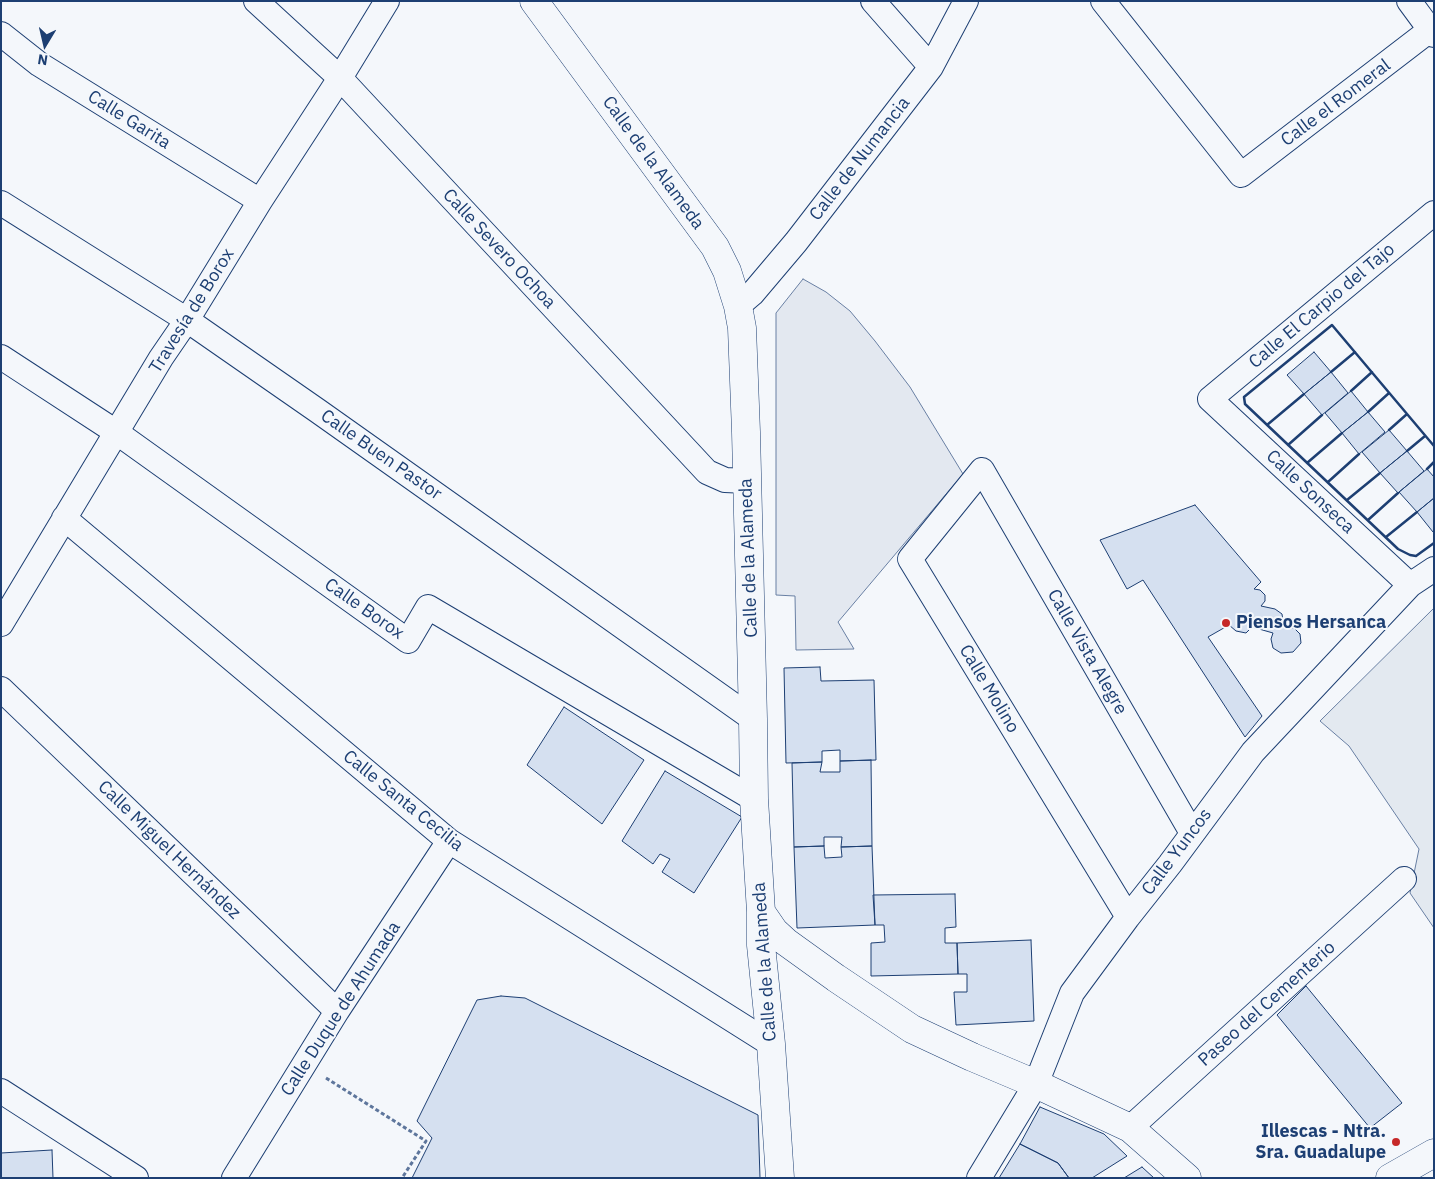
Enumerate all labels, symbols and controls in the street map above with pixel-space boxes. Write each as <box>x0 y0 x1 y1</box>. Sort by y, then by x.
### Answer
north arrow <box>20 20 70 70</box>
text: N <box>36 50 49 69</box>
street label: Calle el Romeral <box>1277 55 1395 151</box>
street label: Calle Garita <box>84 86 174 154</box>
street label: Calle de la Alameda <box>597 92 709 234</box>
street label: Calle de Numancia <box>805 93 915 225</box>
street label: Calle Severo Ochoa <box>438 185 560 313</box>
street label: Calle El Carpio del Tajo <box>1245 239 1399 373</box>
street label: Travesía de Borox <box>145 245 239 377</box>
street label: Calle Buen Pastor <box>316 405 446 505</box>
street label: Calle Sonseca <box>1261 446 1359 538</box>
street label: Calle de la Alameda <box>735 478 763 638</box>
street label: Calle Borox <box>320 574 408 644</box>
street label: Calle Vista Alegre <box>1042 585 1132 719</box>
place label: Piensos Hersanca <box>1236 612 1386 634</box>
marker: Piensos Hersanca <box>1220 617 1232 629</box>
street label: Calle Molino <box>954 641 1024 737</box>
street label: Calle Santa Cecilia <box>338 746 468 856</box>
street label: Calle Miguel Hernández <box>93 776 245 924</box>
street label: Calle Yuncos <box>1137 804 1217 900</box>
street label: Calle de la Alameda <box>749 882 781 1042</box>
street label: Calle Duque de Ahumada <box>276 918 406 1100</box>
street label: Paseo del Cementerio <box>1194 937 1340 1071</box>
place label: Illescas - Ntra. Sra. Guadalupe <box>1255 1121 1386 1164</box>
marker: Illescas - Ntra. Sra. Guadalupe <box>1390 1136 1402 1148</box>

